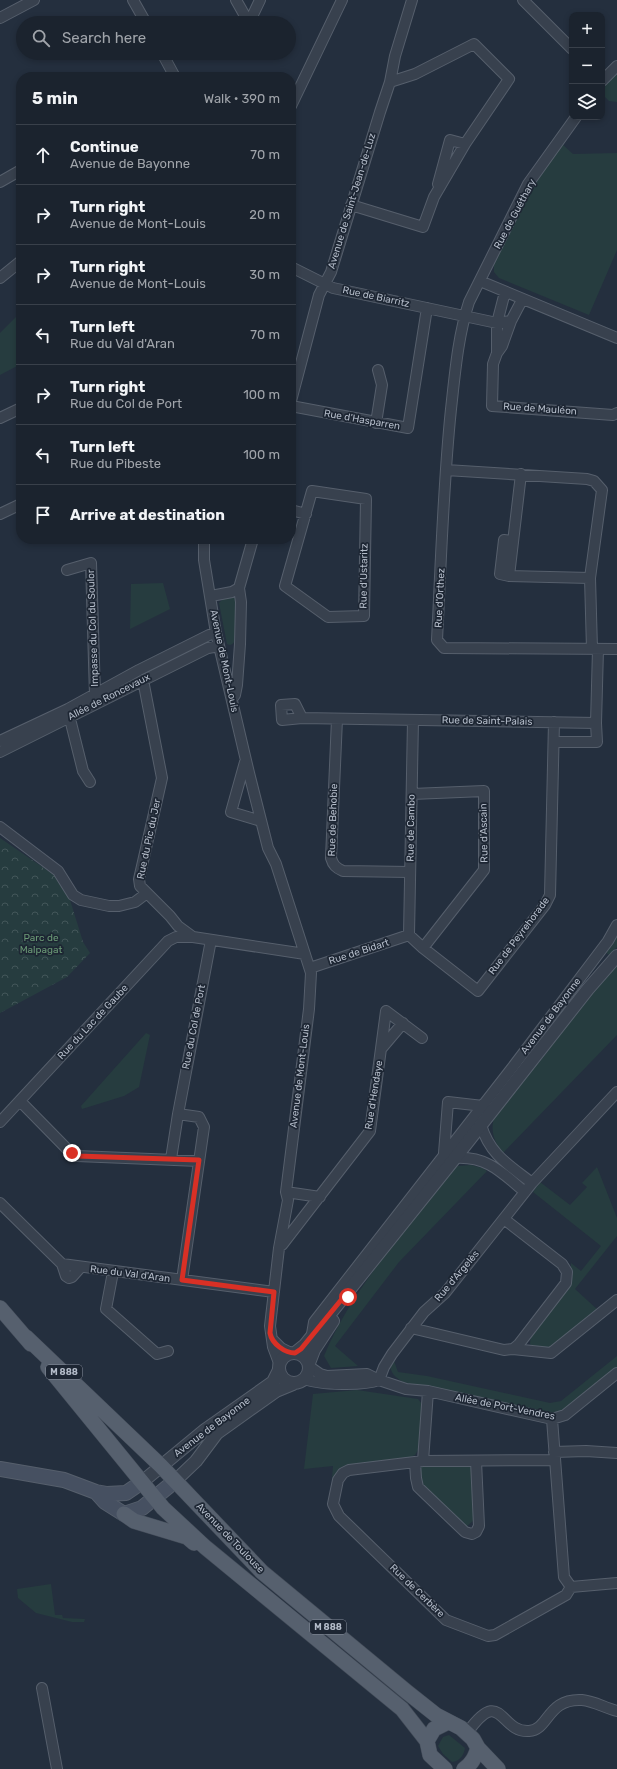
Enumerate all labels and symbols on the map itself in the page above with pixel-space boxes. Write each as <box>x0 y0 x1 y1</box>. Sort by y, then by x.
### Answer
street label: Avenue de Saint-Jean-de-Luz <box>326 132 378 270</box>
street label: Rue de Guéthary <box>491 176 539 251</box>
street label: Rue de Biarritz <box>341 284 411 310</box>
street label: Rue de Mauléon <box>503 400 577 418</box>
street label: Rue d'Hasparren <box>323 407 401 433</box>
street label: Rue d'Ustaritz <box>357 543 371 609</box>
street label: Rue d'Orthez <box>432 568 448 628</box>
street label: Impasse du Col du Soulor <box>85 569 101 687</box>
street label: Avenue de Mont-Louis <box>207 609 241 713</box>
street label: Allée de Roncevaux <box>66 671 153 723</box>
street label: Rue de Saint-Palais <box>442 714 532 728</box>
street label: Rue de Behobie <box>326 783 340 857</box>
street label: Rue de Cambo <box>404 794 418 862</box>
street label: Rue du Pic du Jer <box>135 797 163 880</box>
street label: Rue d'Ascain <box>477 803 491 863</box>
street label: Rue de Peyrehorade <box>486 895 552 977</box>
park label: Parc de Malpagat <box>20 932 62 956</box>
street label: Rue de Bidart <box>327 937 391 967</box>
street label: Avenue de Bayonne <box>518 975 584 1056</box>
street label: Rue du Lac de Gaube <box>55 982 131 1062</box>
street label: Rue du Col de Port <box>180 983 208 1070</box>
street label: Avenue de Mont-Louis <box>288 1023 312 1129</box>
street label: Rue d'Hendaye <box>363 1059 385 1130</box>
route end <box>63 1144 81 1162</box>
street label: Rue d'Argelès <box>432 1248 482 1304</box>
street label: Rue du Val d'Aran <box>89 1263 171 1285</box>
route start <box>339 1288 357 1306</box>
road number: M 888 <box>46 1365 82 1379</box>
street label: Allée de Port-Vendres <box>454 1391 556 1423</box>
street label: Avenue de Bayonne <box>172 1394 253 1460</box>
street label: Avenue de Toulouse <box>193 1500 267 1576</box>
street label: Rue de Cerbère <box>387 1562 447 1620</box>
road number: M 888 <box>310 1620 346 1634</box>

